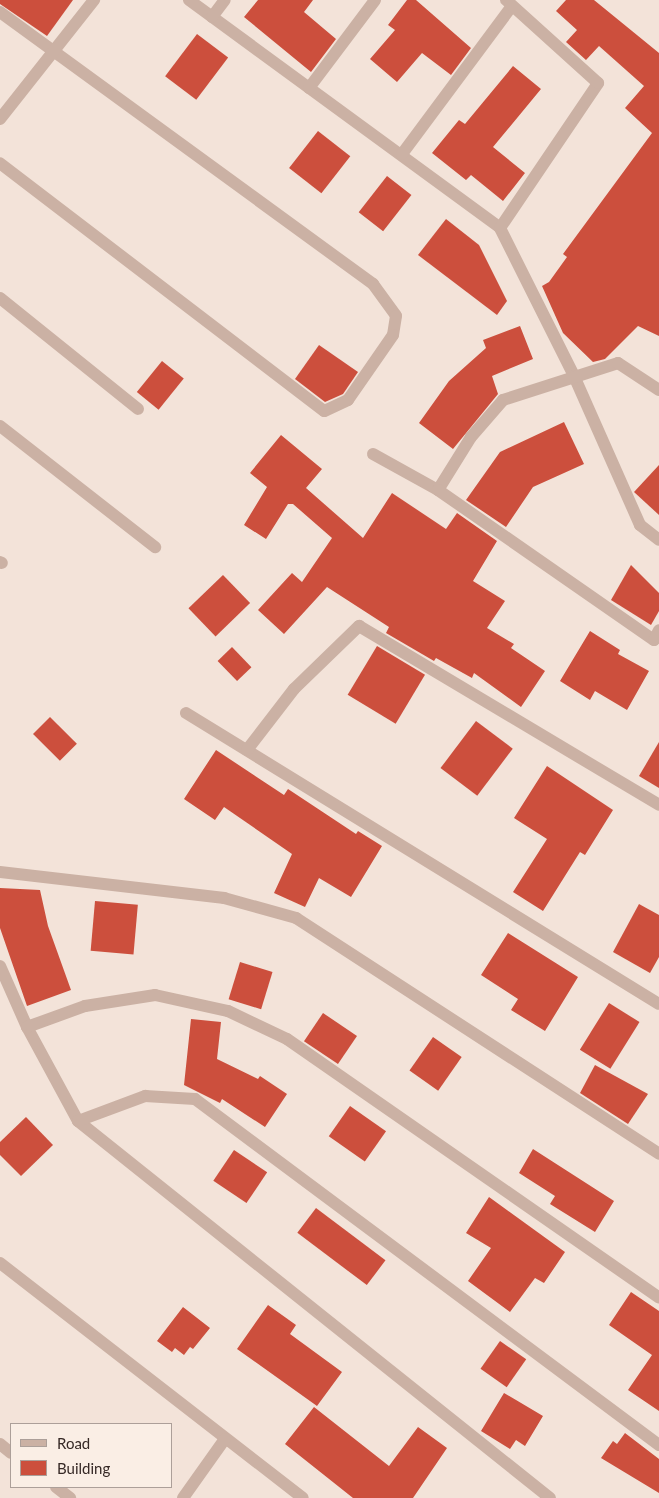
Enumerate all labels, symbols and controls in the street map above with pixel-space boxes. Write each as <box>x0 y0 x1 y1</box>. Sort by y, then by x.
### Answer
legend <box>10 1423 172 1488</box>
text: Road <box>57 1434 90 1452</box>
text: Building <box>57 1459 110 1477</box>

